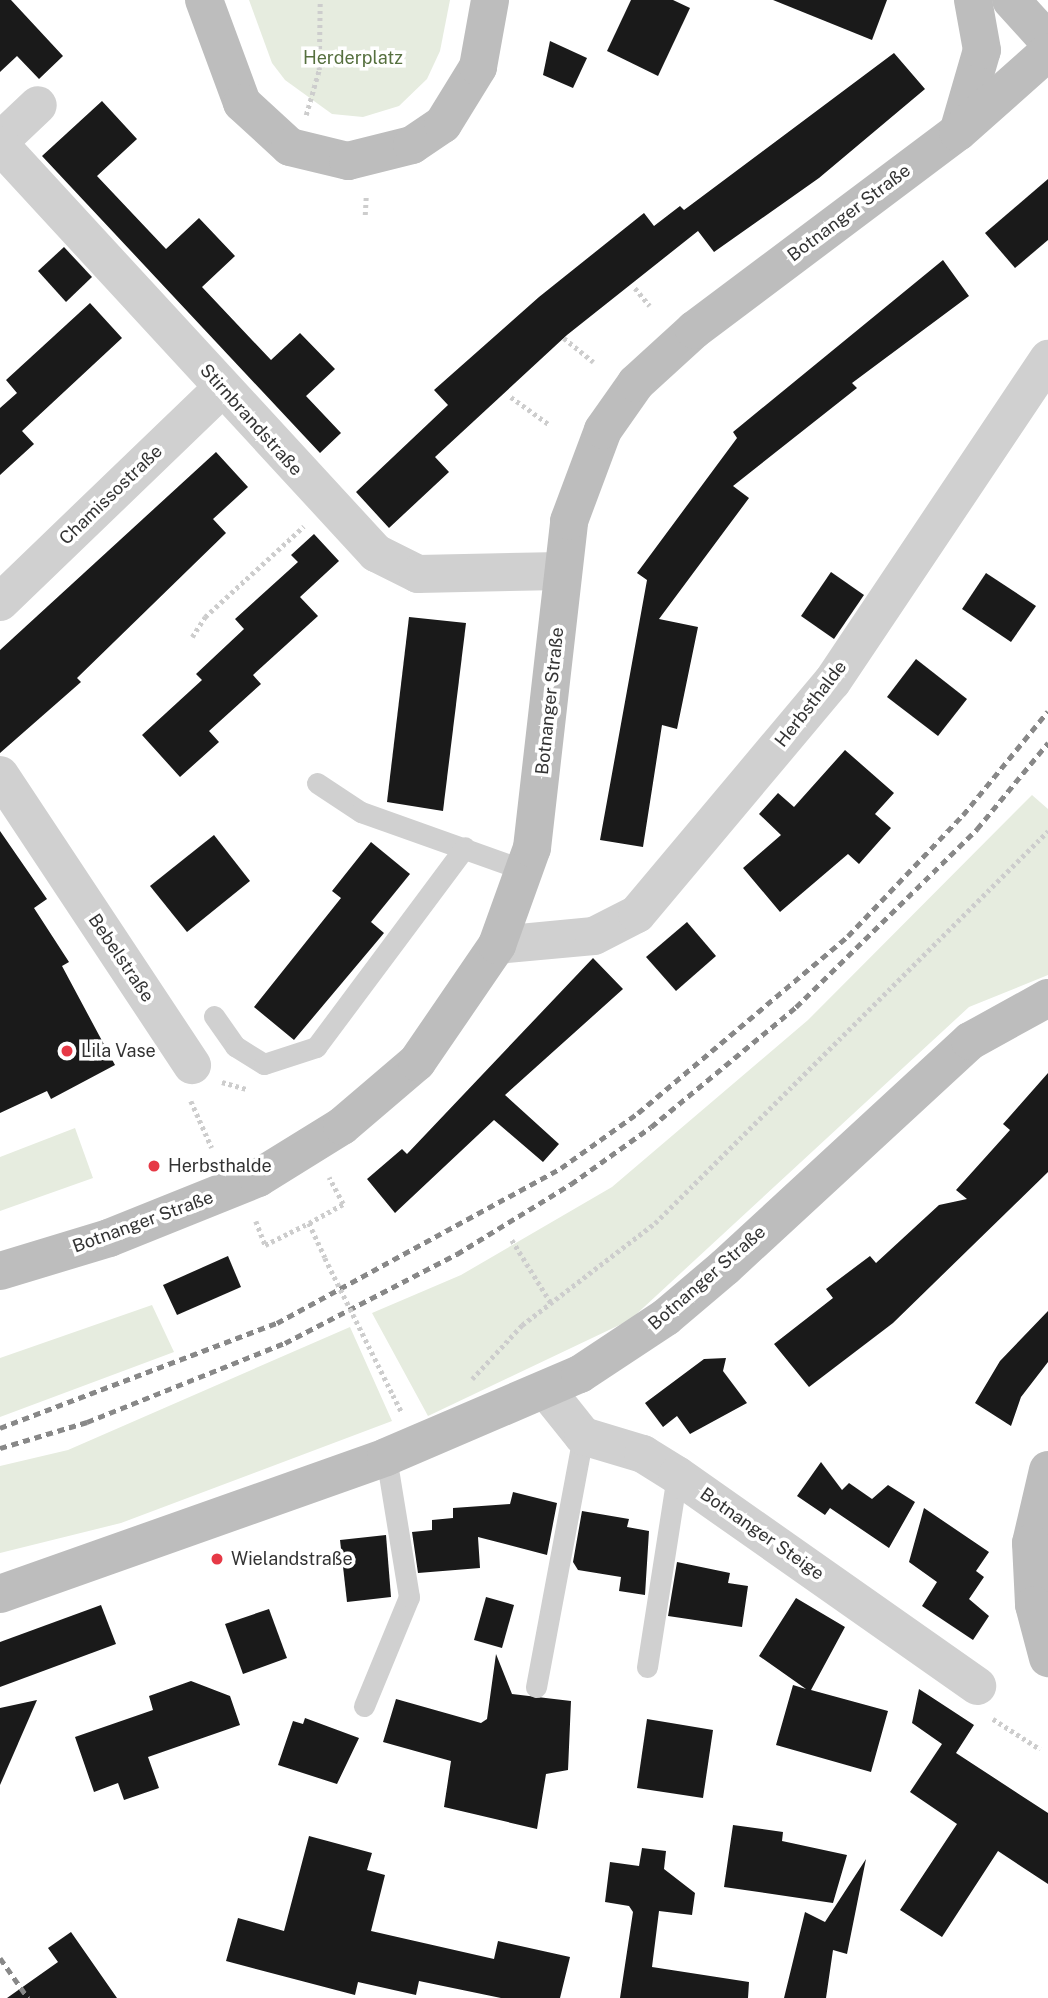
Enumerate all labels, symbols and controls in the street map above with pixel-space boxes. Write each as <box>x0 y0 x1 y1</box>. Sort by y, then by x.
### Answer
park label: Herderplatz <box>303 47 403 69</box>
street label: Botnanger Straße <box>783 160 915 266</box>
street label: Stirnbrandstraße <box>195 360 307 480</box>
street label: Chamissostraße <box>55 441 167 549</box>
street label: Botnanger Straße <box>532 626 568 776</box>
street label: Herbsthalde <box>771 656 851 752</box>
street label: Bebelstraße <box>84 910 158 1006</box>
place label: Lila Vase <box>81 1040 156 1062</box>
marker: Lila Vase <box>59 1043 75 1059</box>
place label: Herbsthalde <box>168 1155 272 1177</box>
marker: Herbsthalde <box>146 1158 162 1174</box>
street label: Botnanger Straße <box>70 1186 216 1258</box>
street label: Botnanger Straße <box>644 1221 770 1335</box>
street label: Botnanger Steige <box>696 1483 828 1585</box>
place label: Wielandstraße <box>231 1548 353 1570</box>
marker: Wielandstraße <box>209 1551 225 1567</box>

